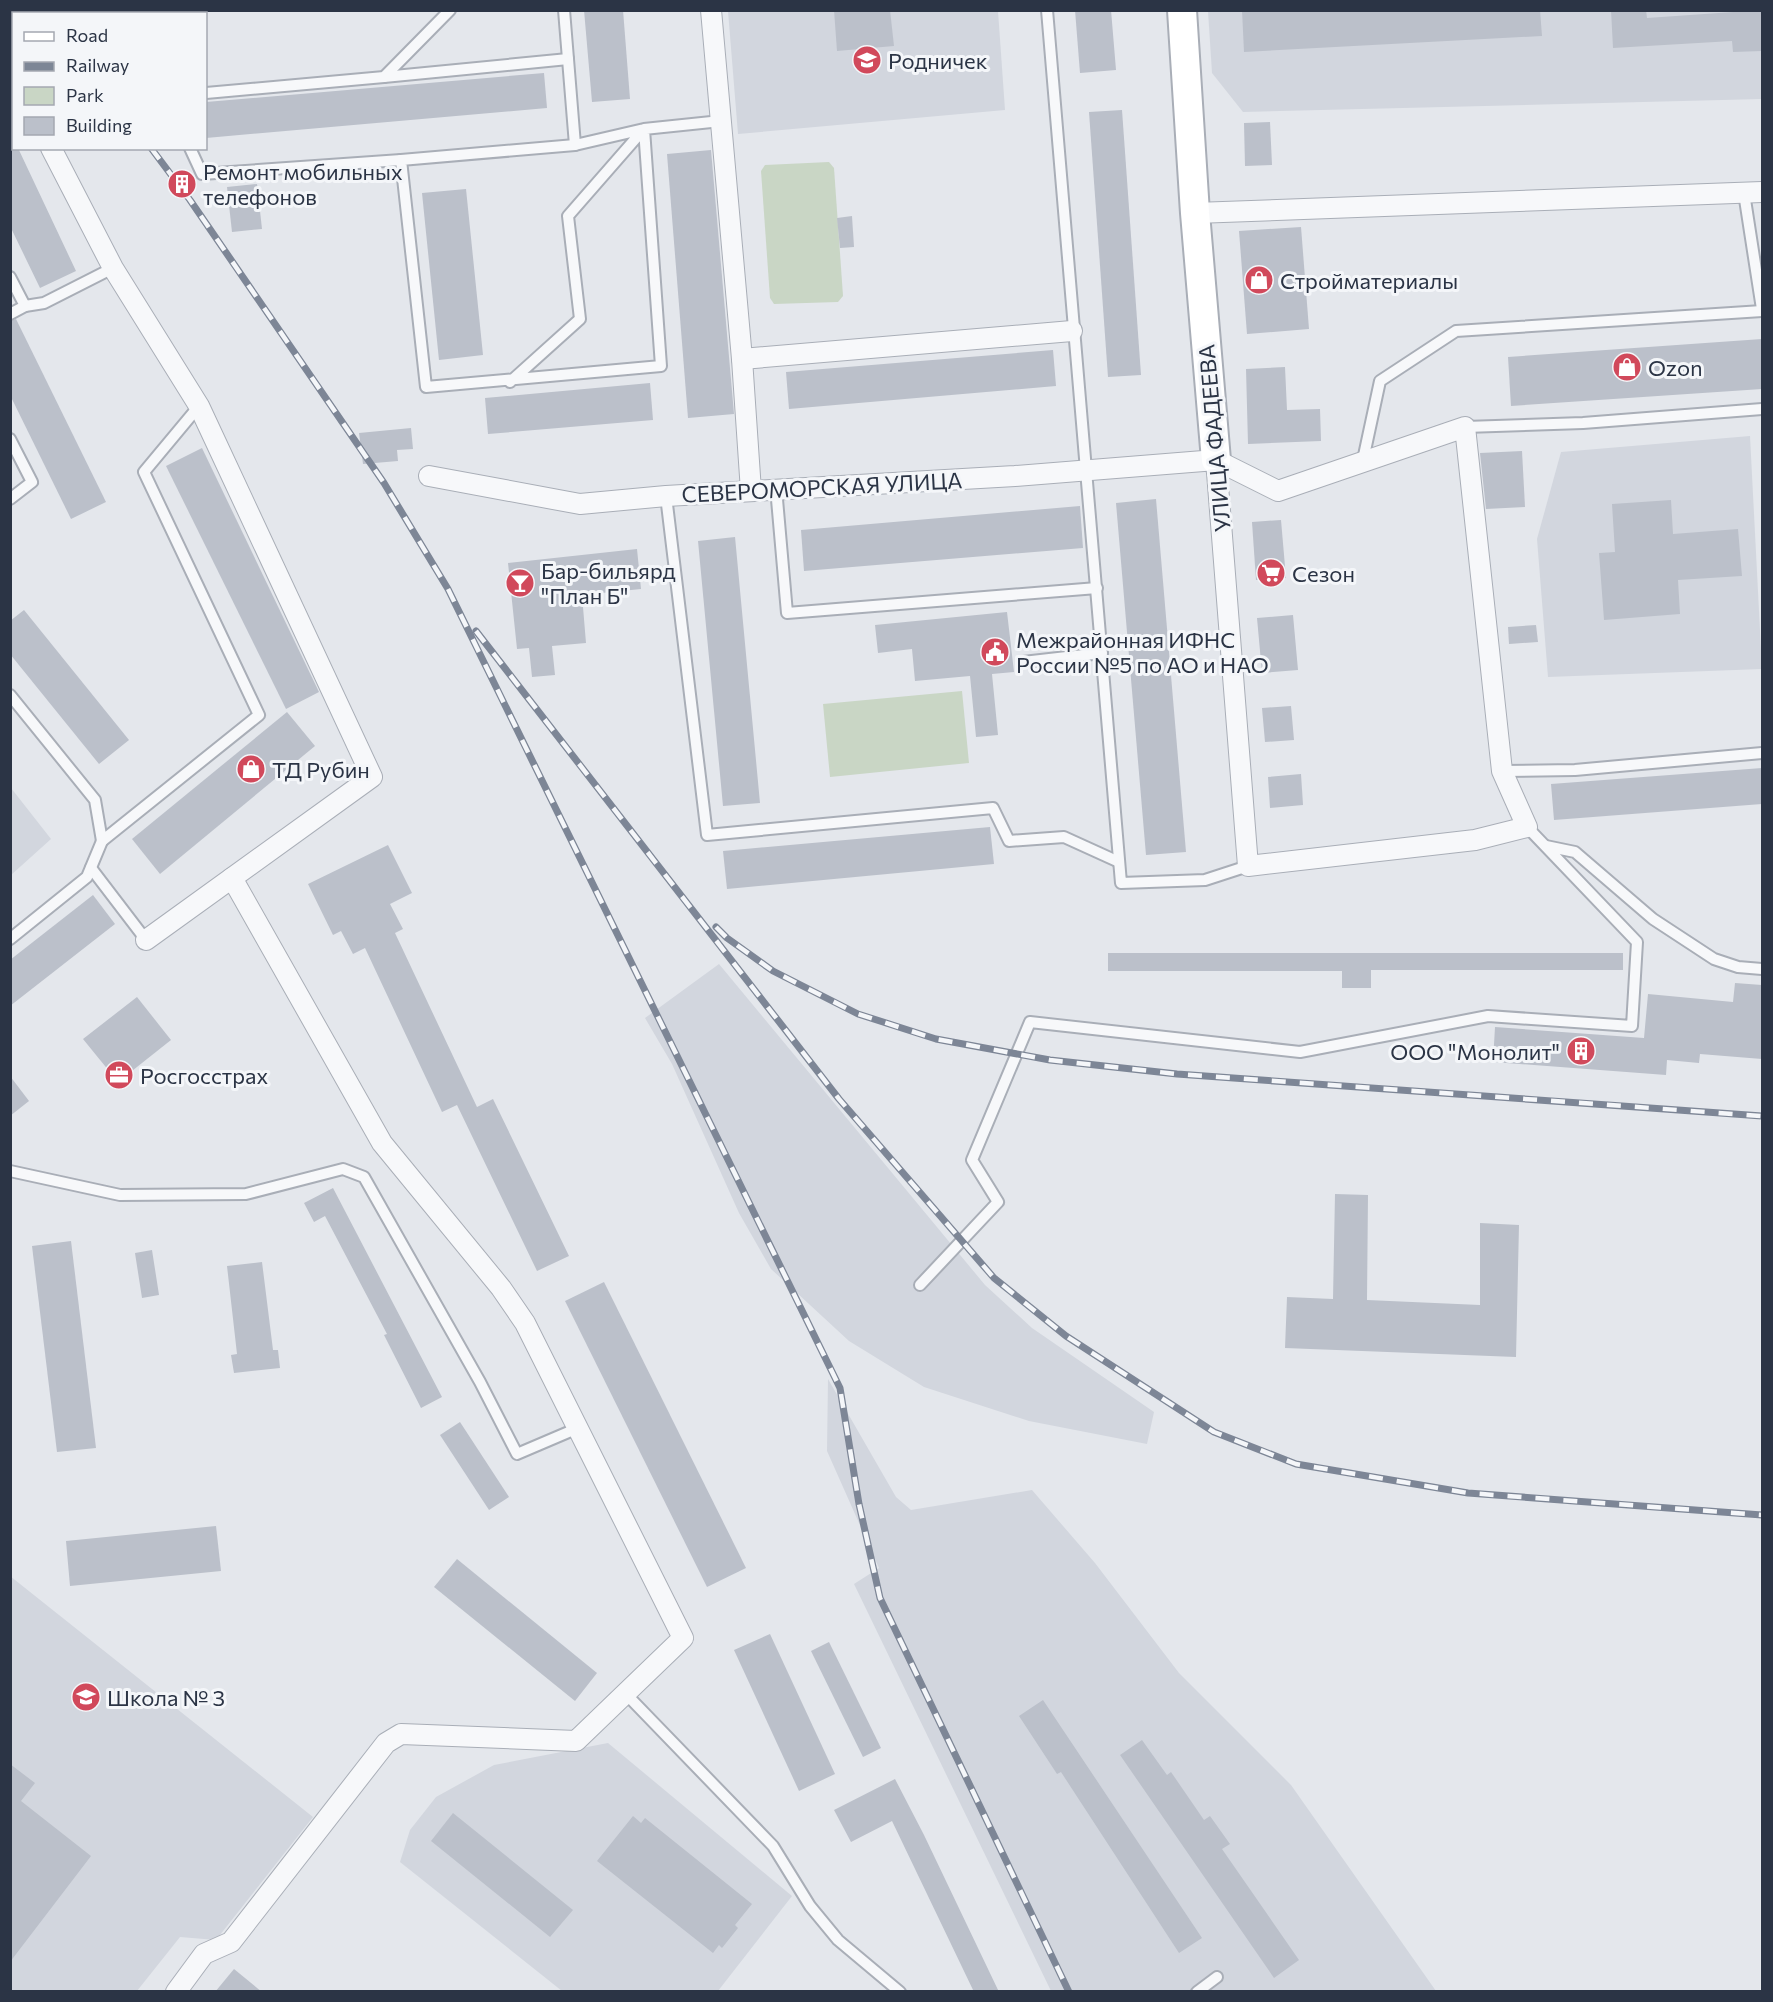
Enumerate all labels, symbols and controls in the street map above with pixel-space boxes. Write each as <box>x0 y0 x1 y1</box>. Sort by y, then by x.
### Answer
legend <box>12 12 207 150</box>
text: Road <box>66 24 108 46</box>
school or university icon: Родничек <box>851 44 883 76</box>
place label: Родничек <box>888 47 988 74</box>
text: Railway <box>66 54 129 76</box>
text: Park <box>66 84 104 106</box>
text: Building <box>66 114 132 136</box>
place label: Ремонт мобильных телефонов <box>203 158 403 210</box>
building icon: Ремонт мобильных телефонов <box>166 168 198 200</box>
shop icon: Стройматериалы <box>1243 264 1275 296</box>
place label: Стройматериалы <box>1280 267 1458 294</box>
street label: УЛИЦА ФАДЕЕВА <box>1192 343 1236 533</box>
shop icon: Ozon <box>1611 351 1643 383</box>
place label: Ozon <box>1648 354 1703 381</box>
street label: СЕВЕРОМОРСКАЯ УЛИЦА <box>681 466 963 508</box>
place label: Бар-бильярд "План Б" <box>541 557 676 609</box>
supermarket icon: Сезон <box>1255 557 1287 589</box>
place label: Сезон <box>1292 560 1355 587</box>
bar icon: Бар-бильярд "План Б" <box>504 567 536 599</box>
place label: Межрайонная ИФНС России №5 по АО и НАО <box>1016 626 1269 678</box>
public building icon: Межрайонная ИФНС России №5 по АО и НАО <box>979 636 1011 668</box>
shop icon: ТД Рубин <box>235 753 267 785</box>
place label: ТД Рубин <box>272 756 370 783</box>
building icon: ООО "Монолит" <box>1565 1035 1597 1067</box>
place label: ООО "Монолит" <box>1390 1038 1560 1065</box>
office icon: Росгосстрах <box>103 1059 135 1091</box>
place label: Росгосстрах <box>140 1062 268 1089</box>
school or university icon: Школа № 3 <box>70 1681 102 1713</box>
place label: Школа № 3 <box>107 1684 225 1711</box>

